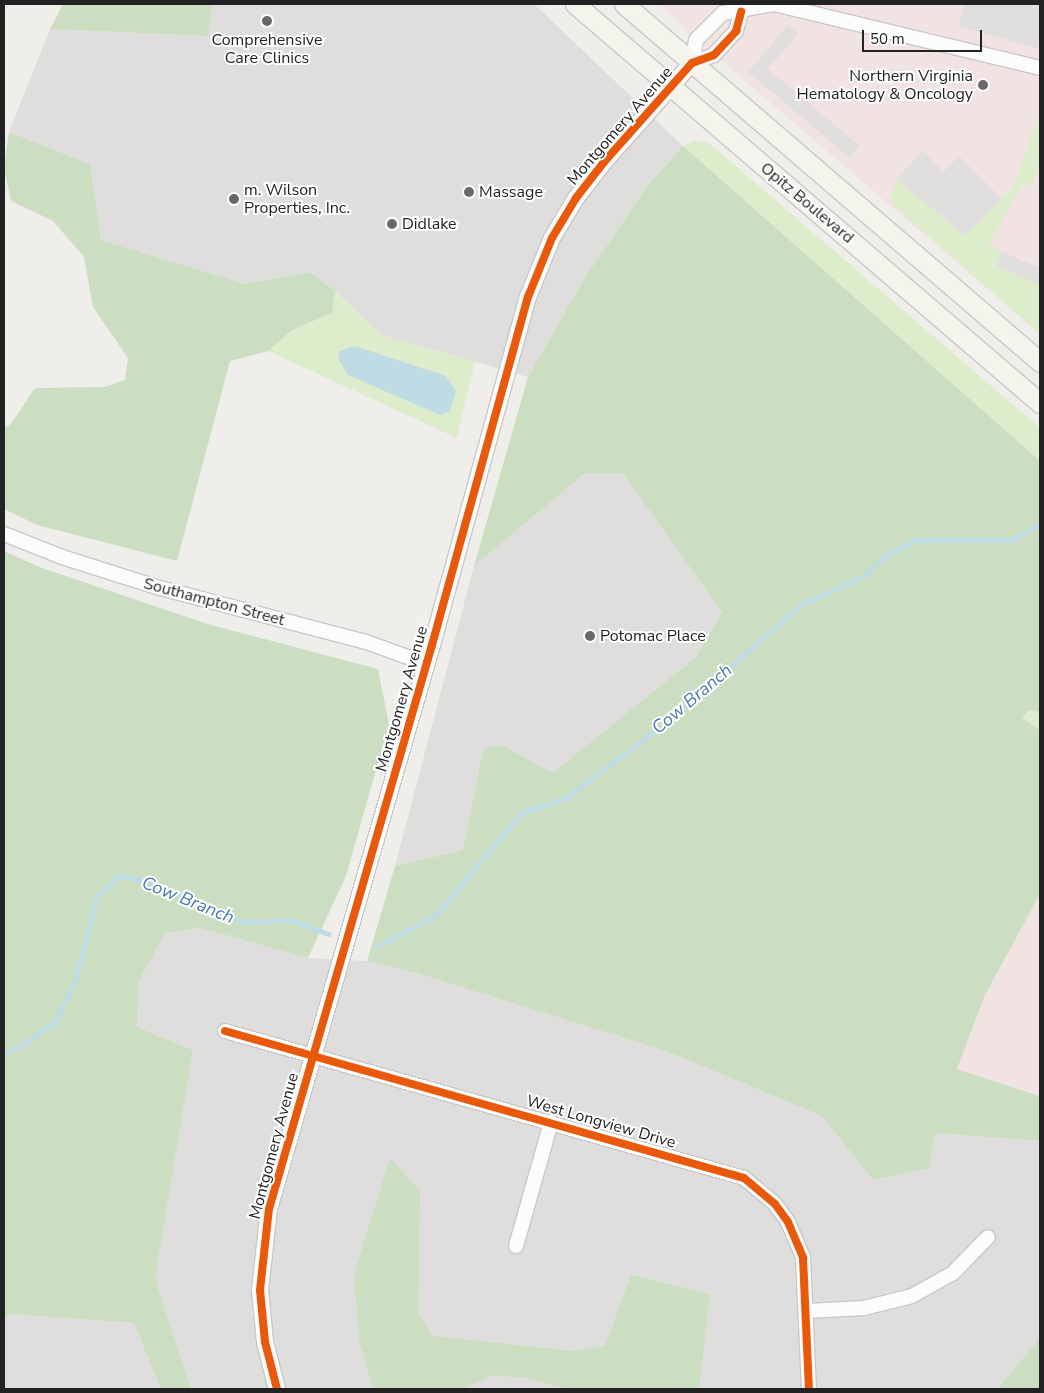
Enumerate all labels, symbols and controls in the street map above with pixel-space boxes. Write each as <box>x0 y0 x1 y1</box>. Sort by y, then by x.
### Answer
marker: Comprehensive Care Clinics <box>260 14 274 28</box>
scale bar <box>864 20 984 52</box>
text: 50 m <box>870 29 905 49</box>
place label: Comprehensive Care Clinics <box>212 30 322 68</box>
street label: Montgomery Avenue <box>563 63 677 189</box>
place label: Northern Virginia Hematology & Oncology <box>797 66 973 104</box>
marker: Northern Virginia Hematology & Oncology <box>977 79 989 91</box>
street label: Opitz Boulevard <box>757 158 857 248</box>
place label: m. Wilson Properties, Inc. <box>244 180 350 218</box>
place label: Massage <box>479 182 543 202</box>
marker: Massage <box>463 186 475 198</box>
marker: m. Wilson Properties, Inc. <box>228 193 240 205</box>
place label: Didlake <box>402 214 456 234</box>
marker: Didlake <box>386 218 398 230</box>
street label: Southampton Street <box>141 574 287 630</box>
street label: Montgomery Avenue <box>372 624 432 774</box>
place label: Potomac Place <box>600 626 706 646</box>
marker: Potomac Place <box>584 630 596 642</box>
water label: Cow Branch <box>648 659 736 739</box>
water label: Cow Branch <box>139 872 237 928</box>
street label: Montgomery Avenue <box>245 1071 303 1221</box>
street label: West Longview Drive <box>524 1091 678 1153</box>

